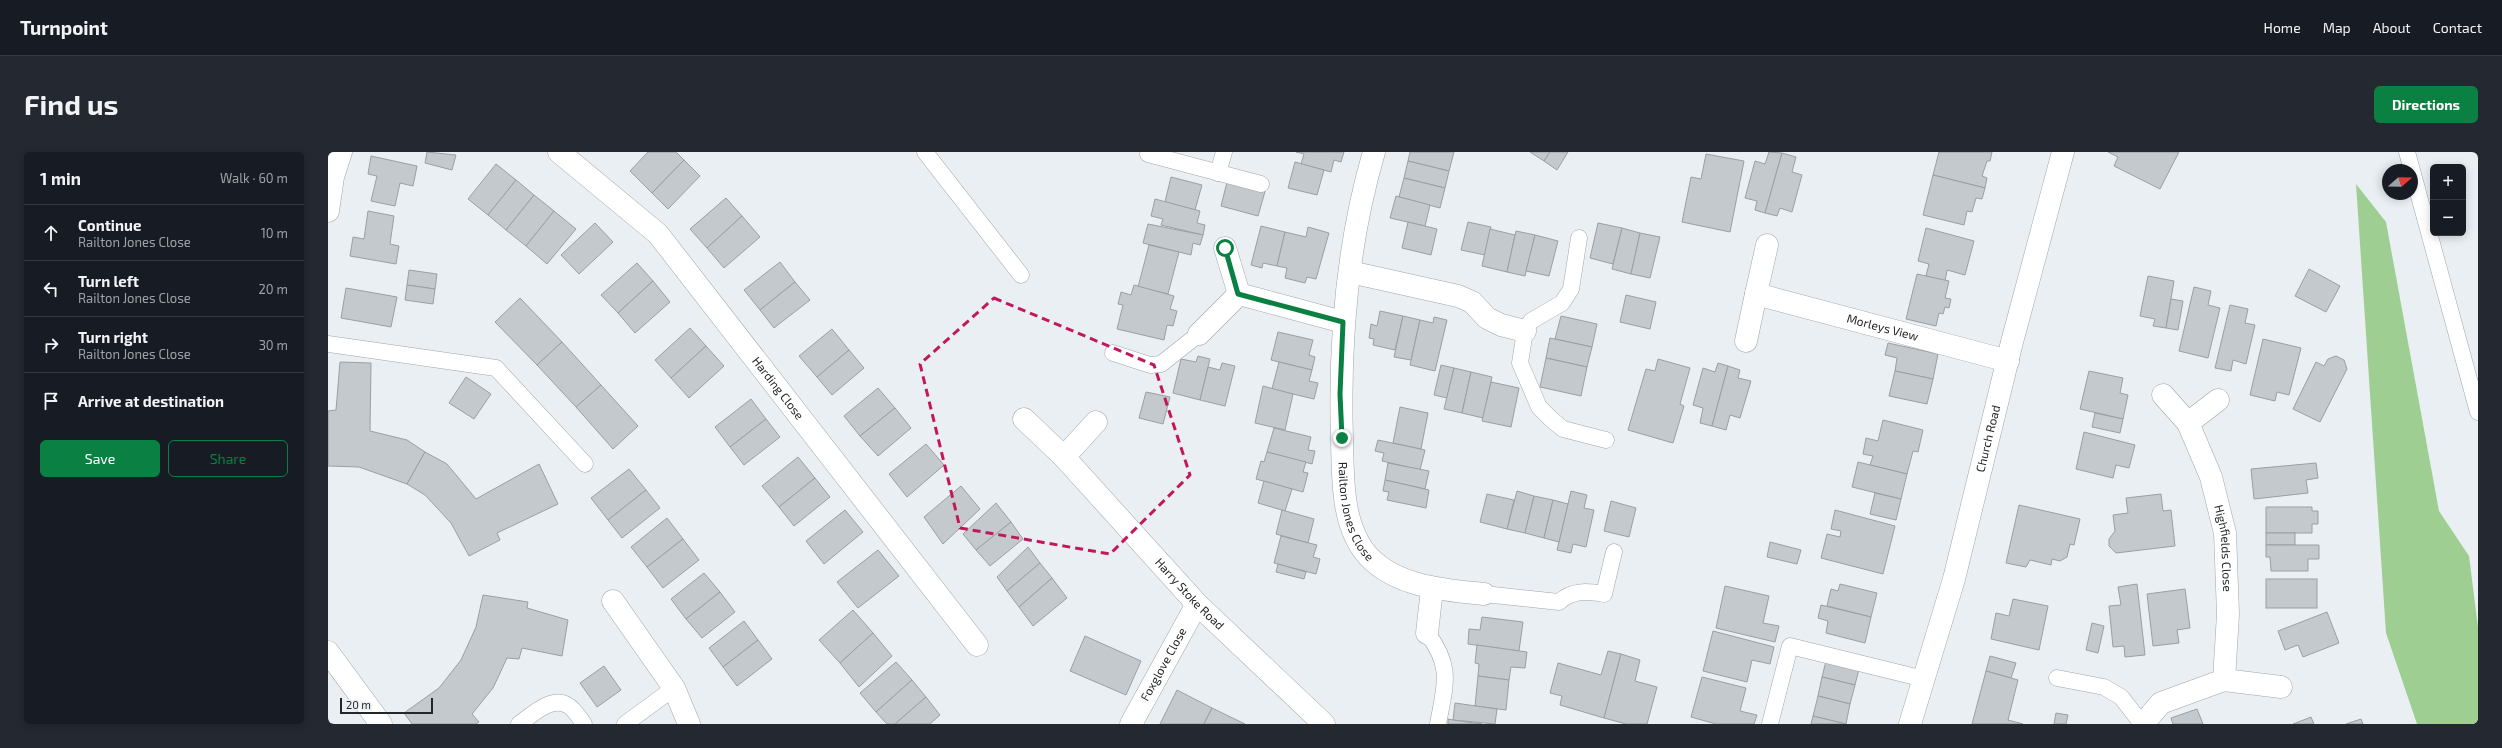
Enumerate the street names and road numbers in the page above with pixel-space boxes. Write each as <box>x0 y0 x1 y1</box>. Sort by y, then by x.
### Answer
street label: Morleys View <box>1845 310 1920 343</box>
street label: Harding Close <box>750 354 807 422</box>
street label: Church Road <box>1972 403 2002 473</box>
street label: Railton Jones Close <box>1336 462 1377 564</box>
street label: Highfields Close <box>2212 503 2235 592</box>
street label: Harry Stoke Road <box>1153 555 1228 632</box>
street label: Foxglove Close <box>1137 625 1189 703</box>

